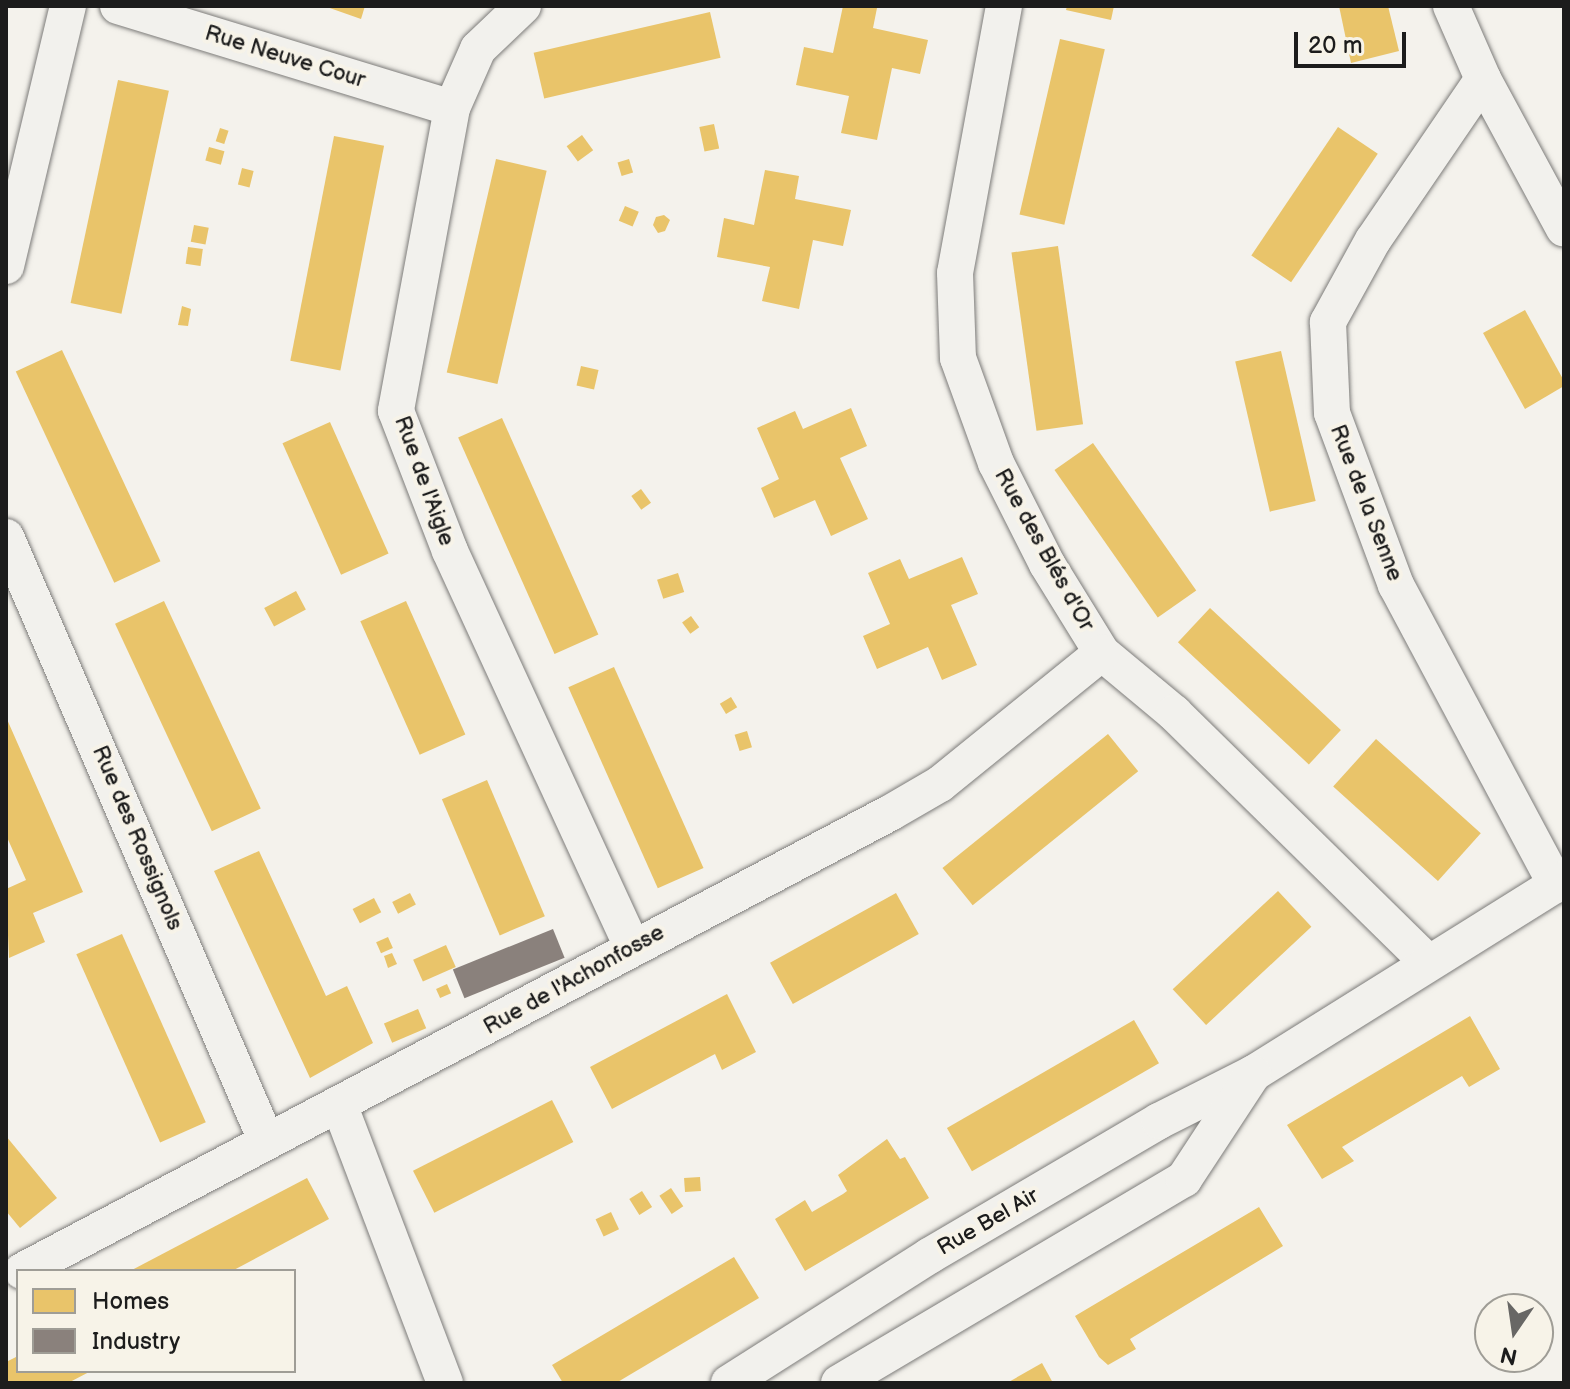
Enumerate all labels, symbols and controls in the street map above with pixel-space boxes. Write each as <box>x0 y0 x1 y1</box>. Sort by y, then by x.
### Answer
scale bar <box>1298 16 1410 66</box>
street label: Rue Neuve Cour <box>202 20 368 94</box>
text: 20 m <box>1308 31 1363 60</box>
street label: Rue de l'Aigle <box>388 413 460 549</box>
street label: Rue de la Senne <box>1324 421 1408 585</box>
street label: Rue des Blés d'Or <box>988 464 1100 636</box>
street label: Rue des Rossignols <box>86 742 188 934</box>
street label: Rue de l'Achonfosse <box>479 919 669 1041</box>
street label: Rue Bel Air <box>933 1182 1043 1262</box>
legend <box>16 1269 296 1373</box>
text: Homes <box>92 1287 169 1316</box>
north arrow <box>1474 1293 1554 1373</box>
text: Industry <box>92 1327 180 1356</box>
text: N <box>1498 1340 1520 1370</box>

